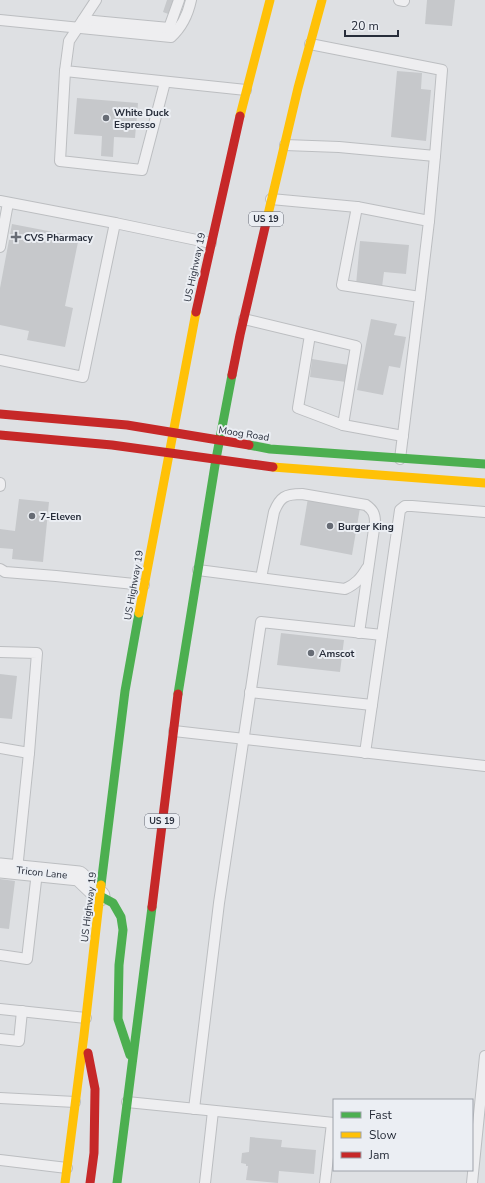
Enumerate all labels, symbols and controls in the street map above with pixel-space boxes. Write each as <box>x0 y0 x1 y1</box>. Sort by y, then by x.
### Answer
scale bar <box>345 12 398 38</box>
text: 20 m <box>351 18 379 34</box>
place label: White Duck Espresso <box>114 106 170 132</box>
marker: White Duck Espresso <box>101 113 111 123</box>
road number: US 19 <box>249 212 283 226</box>
place label: CVS Pharmacy <box>24 231 93 245</box>
street label: US Highway 19 <box>181 231 209 303</box>
marker: CVS Pharmacy <box>11 232 21 242</box>
street label: Moog Road <box>217 423 270 445</box>
place label: 7-Eleven <box>40 510 81 524</box>
marker: 7-Eleven <box>27 511 37 521</box>
place label: Burger King <box>338 520 394 534</box>
marker: Burger King <box>325 521 335 531</box>
street label: US Highway 19 <box>121 549 147 621</box>
place label: Amscot <box>319 647 354 661</box>
marker: Amscot <box>306 648 316 658</box>
road number: US 19 <box>145 814 179 828</box>
street label: Tricon Lane <box>16 863 68 883</box>
street label: US Highway 19 <box>78 871 100 943</box>
legend <box>333 1099 473 1171</box>
text: Fast <box>369 1107 392 1123</box>
text: Slow <box>369 1127 397 1143</box>
text: Jam <box>368 1147 390 1163</box>

